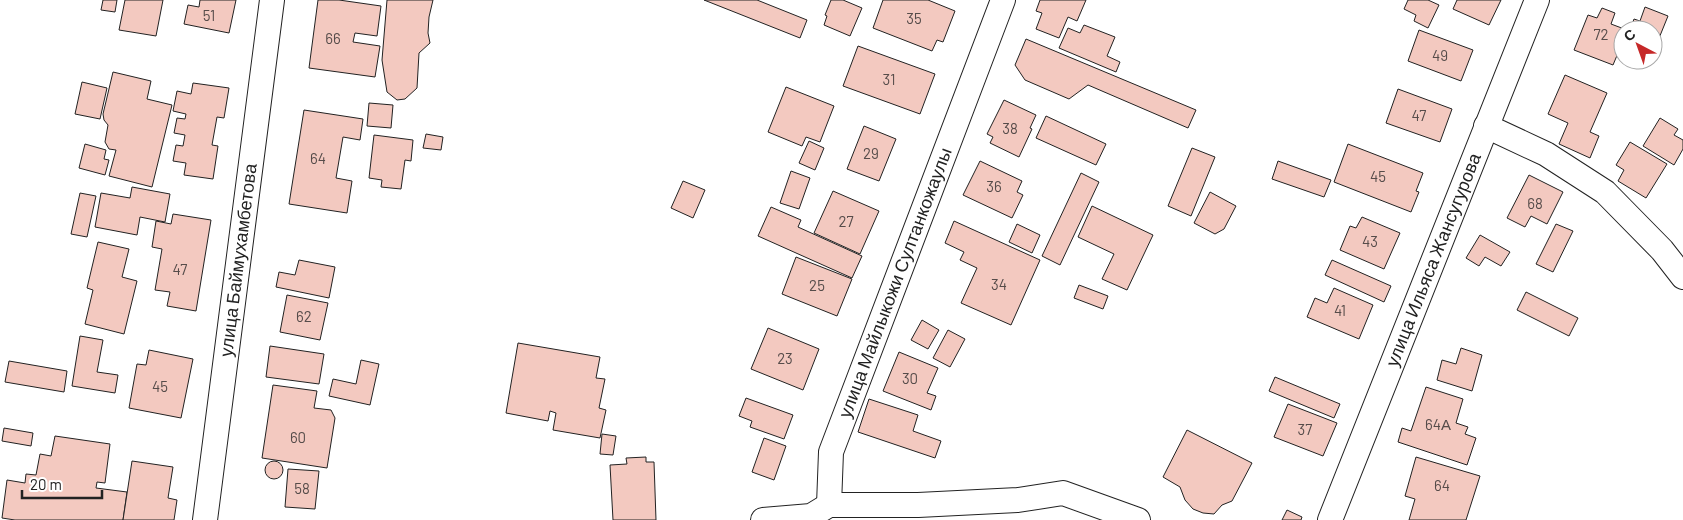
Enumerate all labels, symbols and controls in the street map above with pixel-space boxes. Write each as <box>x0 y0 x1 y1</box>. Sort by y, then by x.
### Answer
house number: 51 <box>203 6 215 24</box>
house number: 35 <box>906 9 922 27</box>
north arrow <box>1613 20 1663 70</box>
house number: 72 <box>1593 25 1609 43</box>
text: С <box>1620 25 1639 45</box>
house number: 66 <box>325 29 341 47</box>
house number: 49 <box>1432 46 1448 64</box>
house number: 31 <box>883 70 895 88</box>
house number: 47 <box>1412 106 1426 124</box>
house number: 38 <box>1002 119 1018 137</box>
street label: улица Майлыкожи Султанкожаулы <box>833 144 956 421</box>
house number: 29 <box>863 144 879 162</box>
house number: 64 <box>310 149 326 167</box>
street label: улица Ильяса Жансугурова <box>1380 149 1485 369</box>
street label: улица Баймухамбетова <box>214 161 261 358</box>
house number: 45 <box>1370 167 1386 185</box>
house number: 36 <box>986 177 1002 195</box>
house number: 68 <box>1527 194 1543 212</box>
house number: 27 <box>838 212 854 230</box>
house number: 43 <box>1362 232 1378 250</box>
house number: 47 <box>173 260 187 278</box>
house number: 34 <box>991 275 1007 293</box>
house number: 25 <box>809 276 825 294</box>
house number: 41 <box>1334 301 1346 319</box>
house number: 62 <box>296 307 312 325</box>
house number: 23 <box>777 349 793 367</box>
house number: 30 <box>902 369 918 387</box>
house number: 45 <box>152 377 168 395</box>
house number: 64А <box>1425 415 1451 433</box>
house number: 37 <box>1298 420 1312 438</box>
house number: 60 <box>290 428 306 446</box>
scale bar <box>22 468 102 500</box>
text: 20 m <box>30 475 62 493</box>
house number: 64 <box>1434 476 1450 494</box>
house number: 58 <box>294 479 310 497</box>

